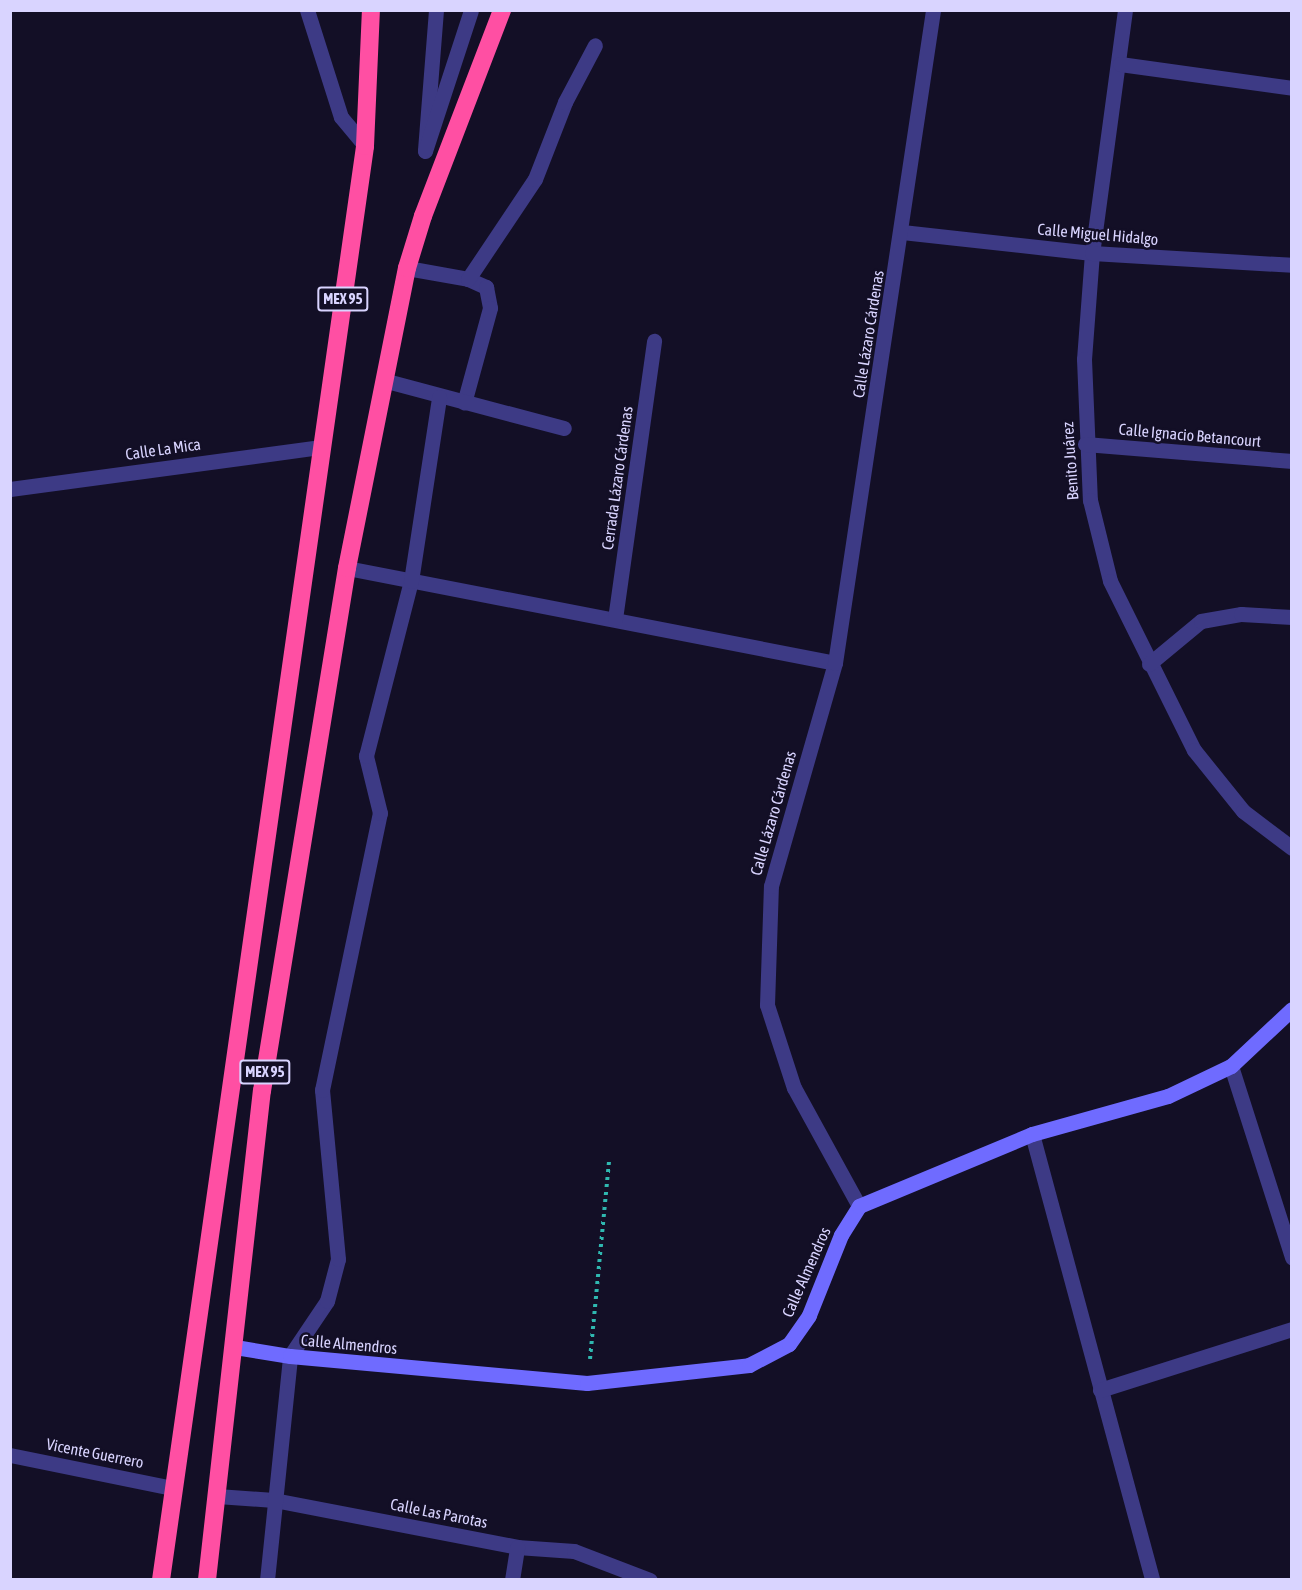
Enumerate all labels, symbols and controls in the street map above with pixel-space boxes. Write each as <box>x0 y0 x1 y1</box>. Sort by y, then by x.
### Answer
street label: Calle Miguel Hidalgo <box>1037 219 1159 249</box>
street label: Calle Lázaro Cárdenas <box>848 269 888 399</box>
road number: MEX 95 <box>316 287 370 311</box>
street label: Cerrada Lázaro Cárdenas <box>597 405 637 551</box>
street label: Calle Ignacio Betancourt <box>1118 419 1262 451</box>
street label: Benito Juárez <box>1058 421 1082 501</box>
street label: Calle La Mica <box>124 434 202 464</box>
street label: Calle Lázaro Cárdenas <box>746 748 800 878</box>
road number: MEX 95 <box>238 1060 292 1084</box>
street label: Calle Almendros <box>778 1224 834 1320</box>
street label: Calle Almendros <box>300 1330 398 1358</box>
street label: Vicente Guerrero <box>45 1434 145 1472</box>
street label: Calle Las Parotas <box>389 1494 489 1532</box>

